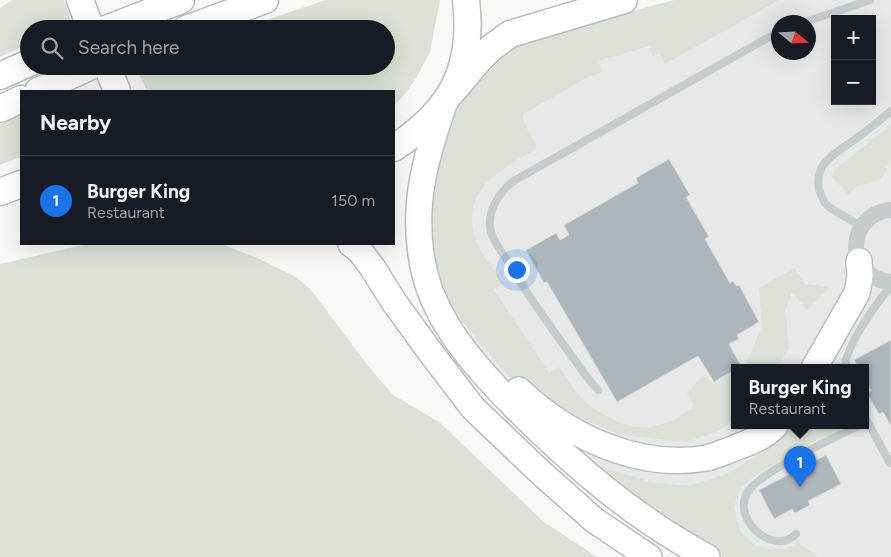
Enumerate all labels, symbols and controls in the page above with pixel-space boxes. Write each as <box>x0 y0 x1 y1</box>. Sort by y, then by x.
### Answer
north arrow <box>771 15 816 60</box>
map controls <box>831 15 876 105</box>
button: + <box>831 15 876 60</box>
search box <box>20 20 395 75</box>
icon: search <box>38 34 66 62</box>
text: Search here <box>78 36 180 59</box>
button: − <box>831 60 876 105</box>
text: Nearby <box>40 110 111 135</box>
text: Burger King <box>87 180 190 203</box>
text: 1 <box>53 191 59 210</box>
text: 150 m <box>331 191 375 210</box>
text: Restaurant <box>87 203 165 222</box>
your location <box>504 257 530 283</box>
popup <box>731 364 869 429</box>
text: Burger King <box>748 376 852 399</box>
text: Restaurant <box>748 399 826 418</box>
pin: 1 <box>784 446 816 487</box>

